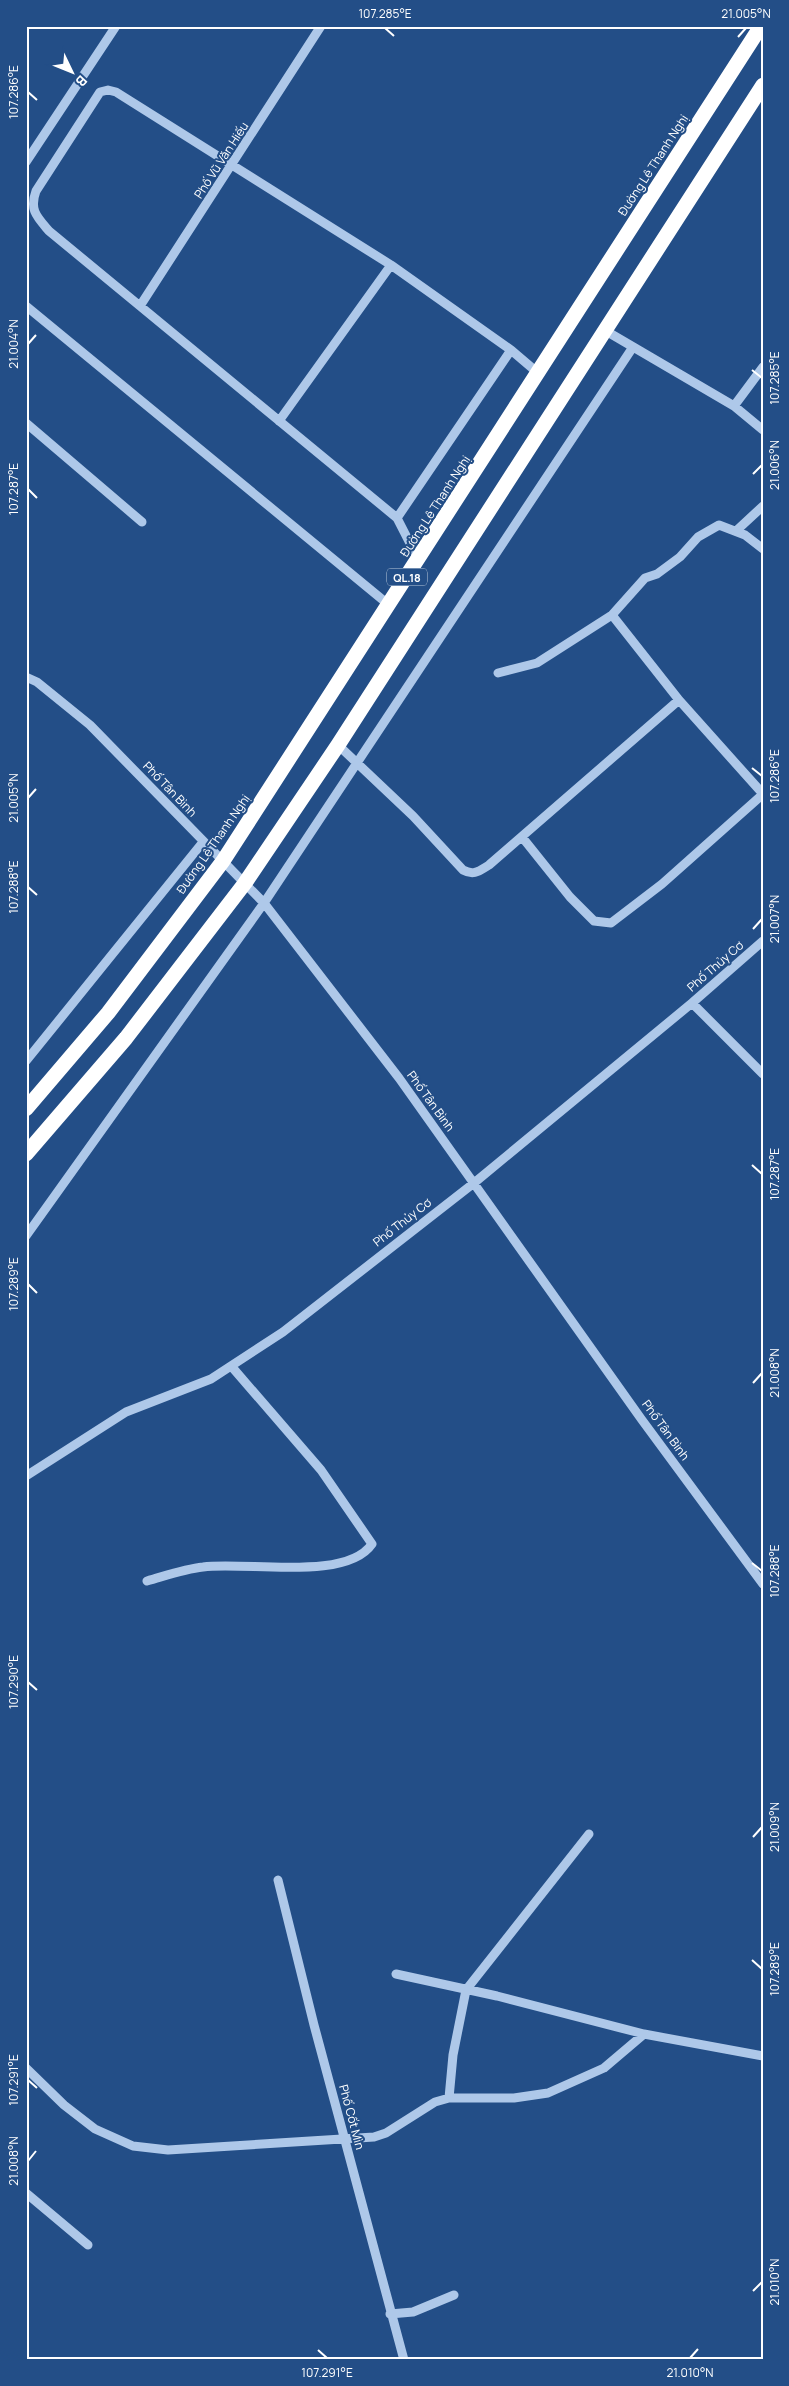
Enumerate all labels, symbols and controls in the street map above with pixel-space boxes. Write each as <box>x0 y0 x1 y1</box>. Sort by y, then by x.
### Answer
text: 107.285°E <box>358 5 412 22</box>
text: 21.005°N <box>721 5 771 22</box>
north arrow <box>48 48 98 98</box>
text: 107.286°E <box>5 65 22 119</box>
text: B <box>72 71 92 91</box>
street label: Đường Lê Thanh Nghị <box>614 111 692 219</box>
street label: Phố Vũ Văn Hiếu <box>190 118 252 202</box>
text: 21.004°N <box>5 319 22 369</box>
text: 107.285°E <box>766 351 783 405</box>
text: 21.006°N <box>766 440 783 490</box>
street label: Đường Lê Thanh Nghị <box>396 452 474 560</box>
text: 107.287°E <box>5 463 22 515</box>
road number: QL.18 <box>387 568 427 586</box>
text: 107.286°E <box>766 749 783 803</box>
street label: Phố Tân Bình <box>139 758 201 820</box>
text: 21.005°N <box>5 773 22 823</box>
street label: Đường Lê Thanh Nghị <box>172 791 254 897</box>
text: 107.288°E <box>5 860 22 914</box>
text: 21.007°N <box>766 895 783 943</box>
street label: Phố Thủy Cơ <box>683 937 747 995</box>
street label: Phố Tân Bình <box>403 1067 459 1135</box>
text: 107.287°E <box>766 1148 783 1200</box>
street label: Phố Thủy Cơ <box>369 1194 435 1250</box>
text: 107.289°E <box>5 1257 22 1311</box>
text: 21.008°N <box>766 1348 783 1398</box>
street label: Phố Tân Bình <box>638 1396 694 1464</box>
text: 107.288°E <box>766 1544 783 1598</box>
text: 107.290°E <box>5 1655 22 1709</box>
text: 21.009°N <box>766 1802 783 1852</box>
text: 107.289°E <box>766 1942 783 1996</box>
text: 107.291°E <box>5 2054 22 2106</box>
street label: Phố Cốt Mìn <box>335 2083 369 2151</box>
text: 21.008°N <box>5 2136 22 2186</box>
text: 21.010°N <box>766 2258 783 2306</box>
text: 107.291°E <box>301 2364 353 2381</box>
text: 21.010°N <box>666 2364 714 2381</box>

